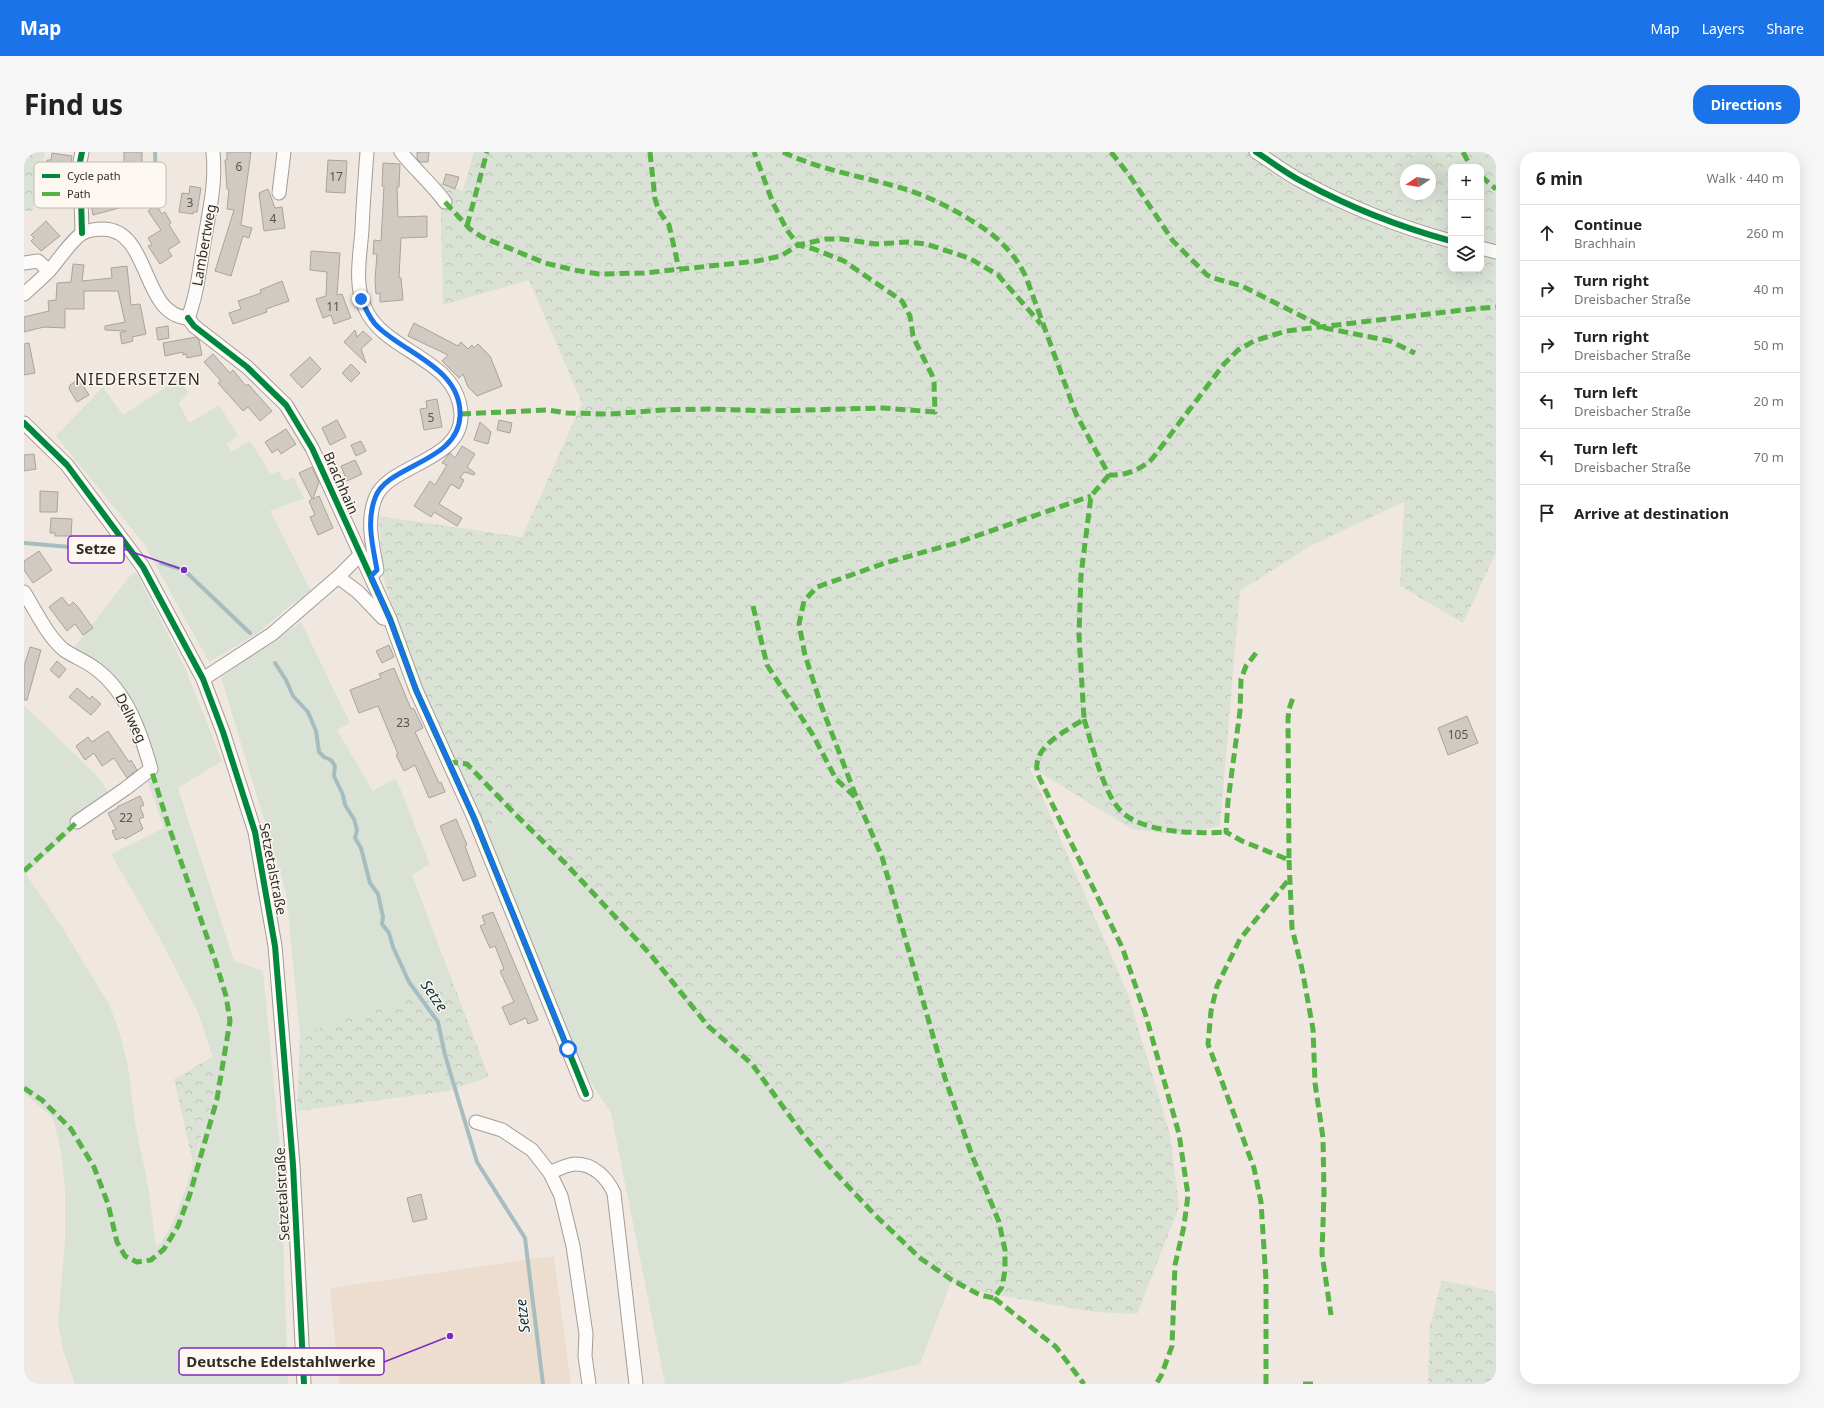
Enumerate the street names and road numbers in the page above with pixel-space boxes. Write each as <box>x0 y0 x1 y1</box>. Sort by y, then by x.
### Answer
street label: Lambertweg <box>187 202 220 288</box>
street label: Brachhain <box>319 449 364 517</box>
street label: Dellweg <box>111 690 152 746</box>
street label: Setzetalstraße <box>255 821 292 917</box>
street label: Setzetalstraße <box>270 1147 293 1241</box>

